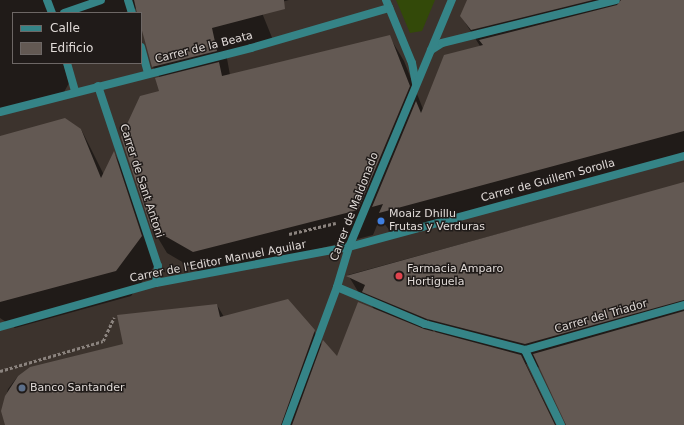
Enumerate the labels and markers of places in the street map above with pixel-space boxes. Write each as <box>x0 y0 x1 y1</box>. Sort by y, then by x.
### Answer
place label: Moaiz Dhillu Frutas y Verduras <box>389 208 485 234</box>
marker: Moaiz Dhillu Frutas y Verduras <box>376 216 386 226</box>
place label: Farmacia Amparo Hortiguela <box>407 263 503 289</box>
marker: Farmacia Amparo Hortiguela <box>394 271 404 281</box>
place label: Banco Santander <box>30 381 125 395</box>
marker: Banco Santander <box>17 383 27 393</box>

